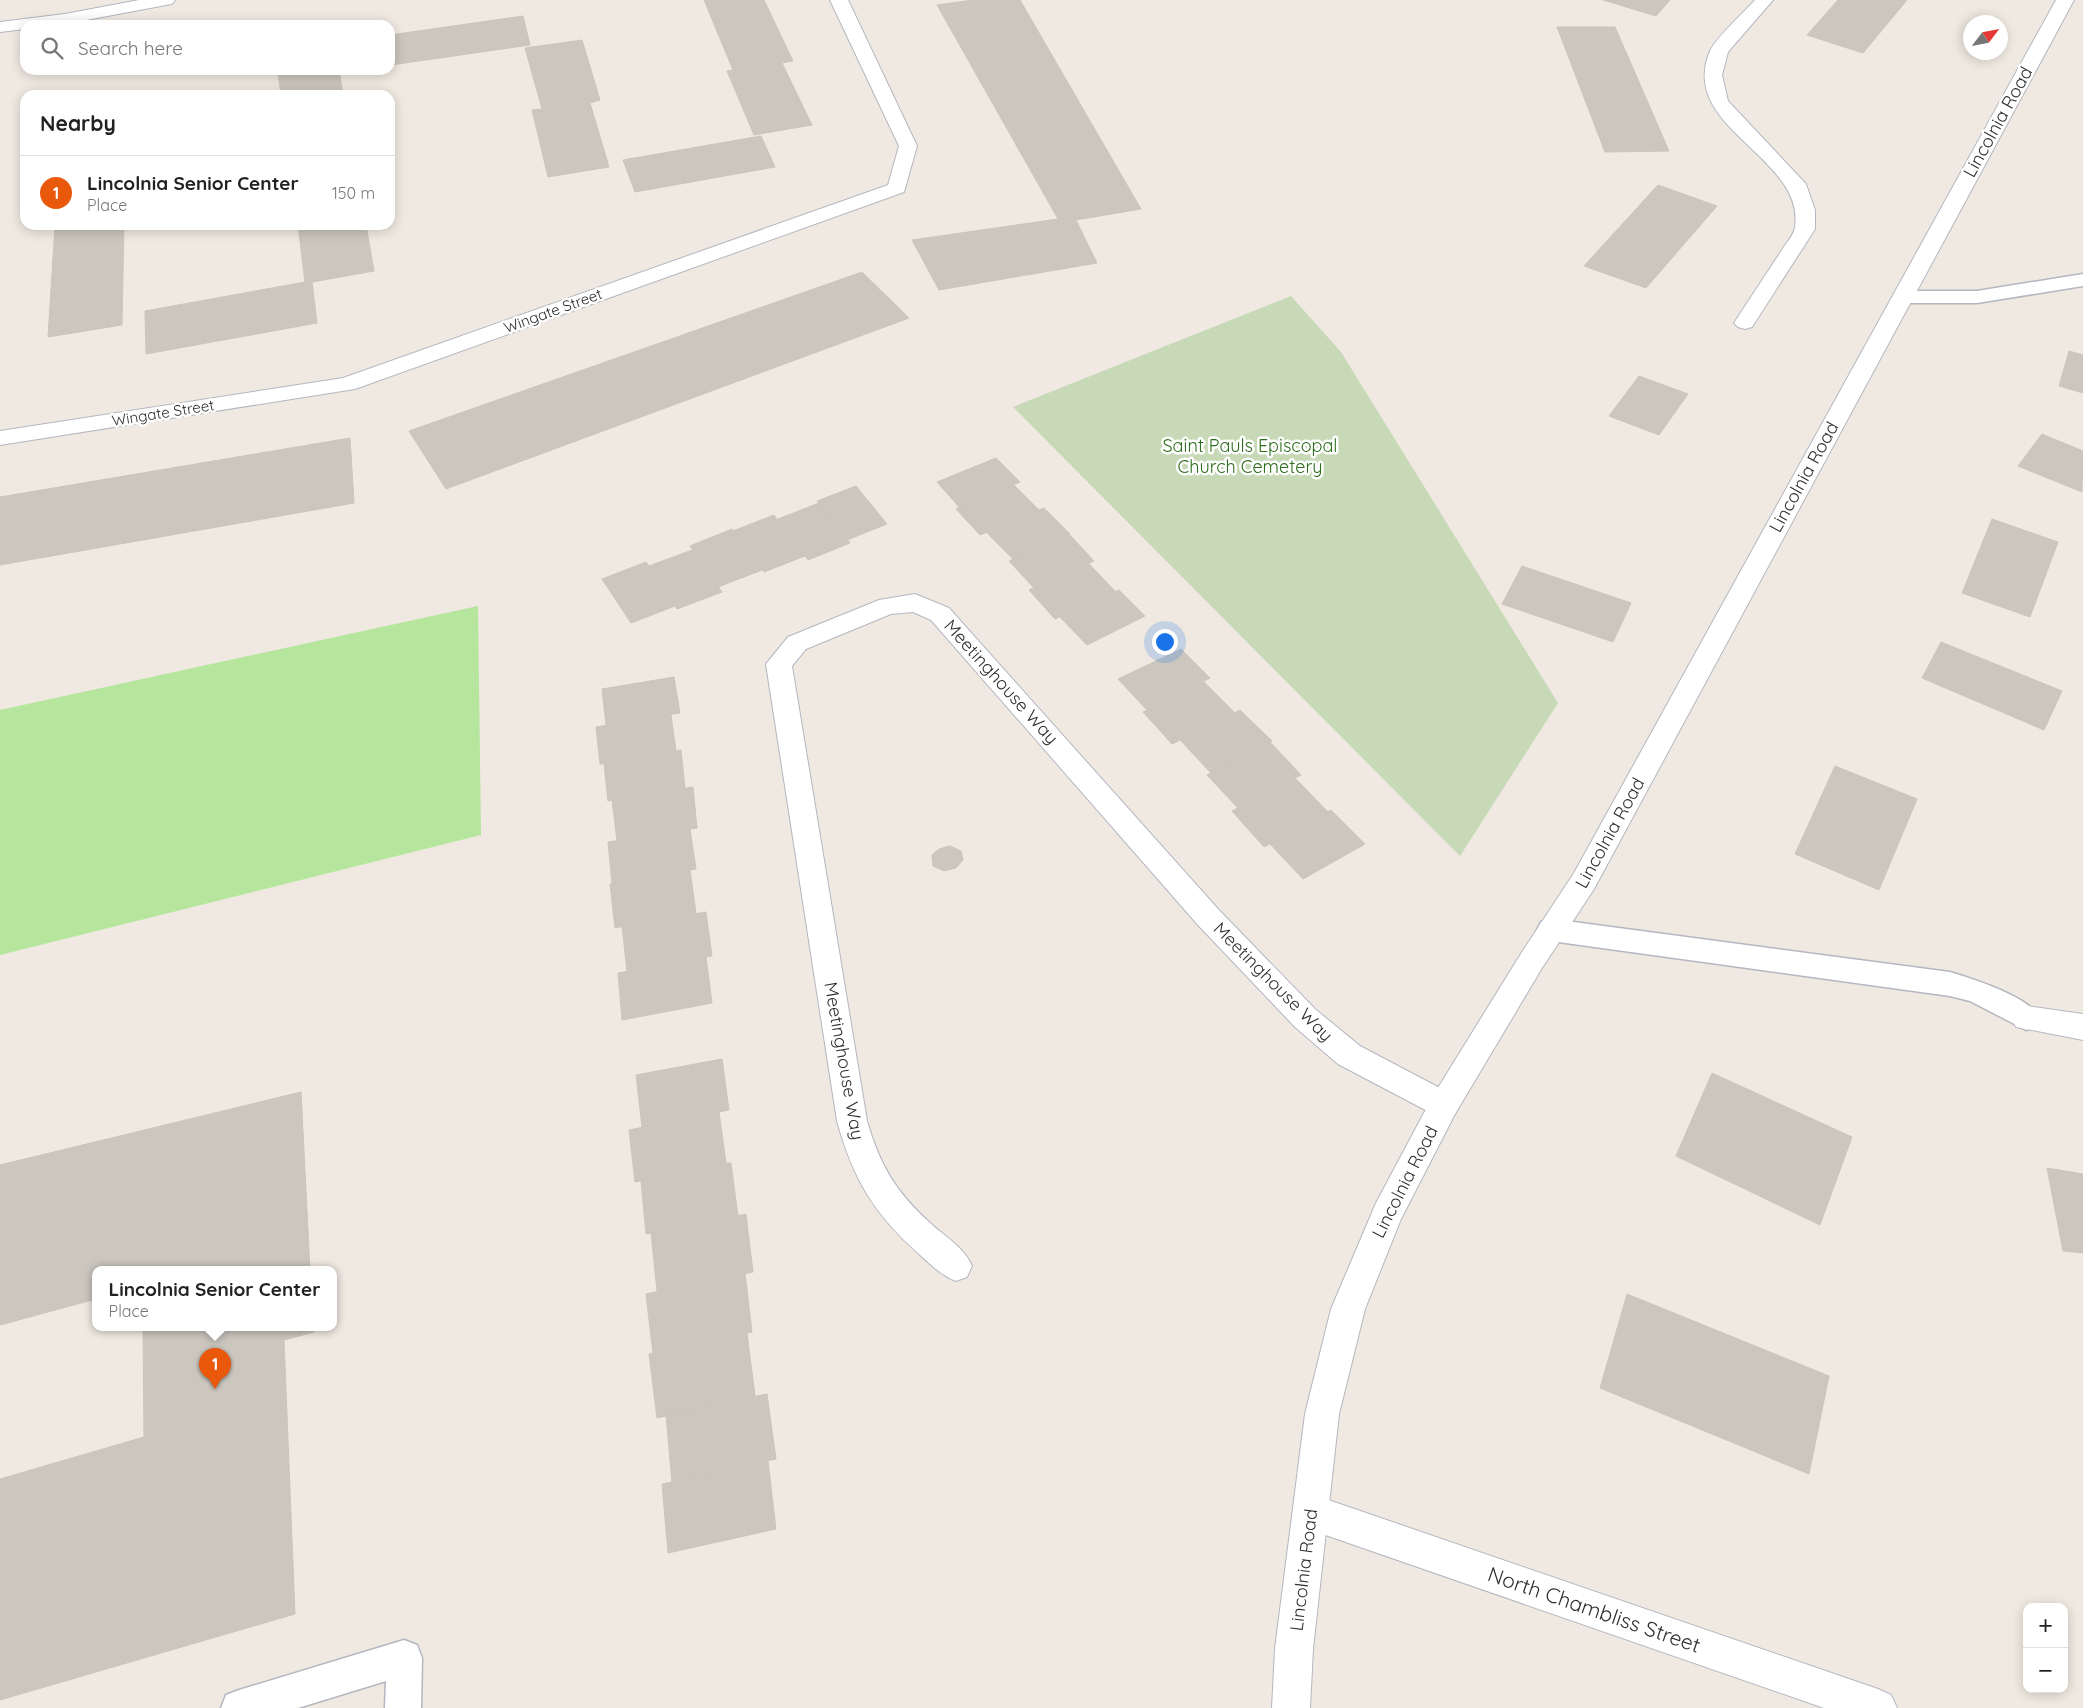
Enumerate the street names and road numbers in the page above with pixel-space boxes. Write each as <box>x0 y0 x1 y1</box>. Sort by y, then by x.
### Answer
street label: Lincolnia Road <box>1958 62 2037 181</box>
street label: Wingate Street <box>501 284 605 337</box>
street label: Wingate Street <box>110 395 215 430</box>
street label: Lincolnia Road <box>1764 417 1843 536</box>
street label: Meetinghouse Way <box>939 615 1063 749</box>
street label: Lincolnia Road <box>1570 773 1649 892</box>
street label: Meetinghouse Way <box>1209 917 1338 1046</box>
street label: Meetinghouse Way <box>819 980 870 1142</box>
street label: Lincolnia Road <box>1366 1122 1443 1242</box>
street label: Lincolnia Road <box>1285 1508 1322 1632</box>
street label: North Chambliss Street <box>1485 1560 1704 1658</box>

